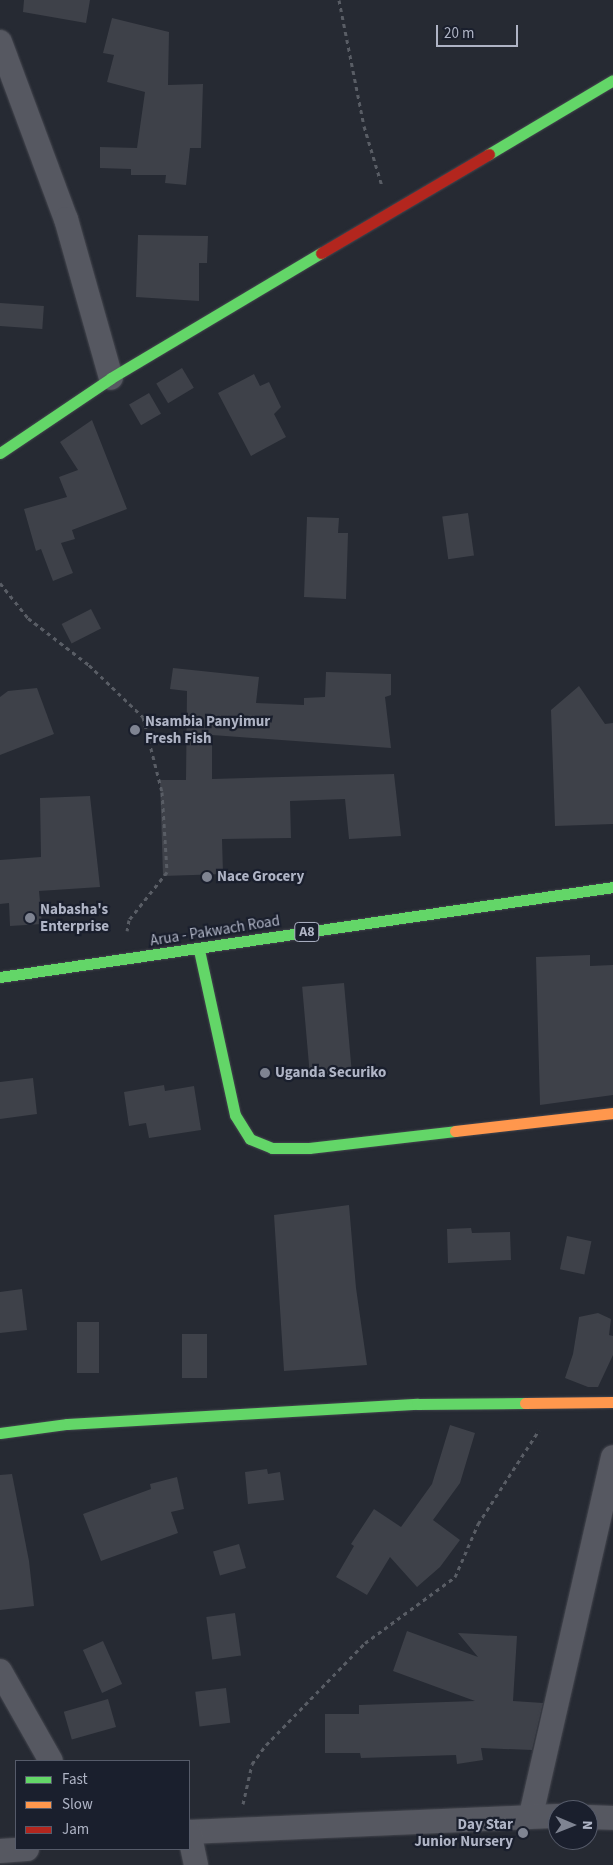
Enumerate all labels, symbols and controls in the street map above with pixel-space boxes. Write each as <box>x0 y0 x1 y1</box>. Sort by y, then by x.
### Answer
scale bar <box>438 15 520 47</box>
text: 20 m <box>444 23 474 44</box>
place label: Nsambia Panyimur Fresh Fish <box>145 712 270 747</box>
marker: Nsambia Panyimur Fresh Fish <box>129 724 141 736</box>
place label: Nace Grocery <box>217 868 304 886</box>
marker: Nace Grocery <box>201 871 213 883</box>
place label: Nabasha's Enterprise <box>40 900 109 935</box>
marker: Nabasha's Enterprise <box>24 912 36 924</box>
street label: Arua - Pakwach Road <box>149 912 281 950</box>
road number: A8 <box>293 920 321 944</box>
place label: Uganda Securiko <box>275 1064 386 1082</box>
marker: Uganda Securiko <box>259 1067 271 1079</box>
legend <box>15 1760 190 1850</box>
text: Fast <box>62 1769 88 1790</box>
text: Slow <box>62 1794 93 1815</box>
north arrow <box>548 1800 598 1850</box>
place label: Day Star Junior Nursery <box>414 1815 513 1850</box>
text: Jam <box>62 1819 89 1840</box>
text: N <box>577 1820 597 1830</box>
marker: Day Star Junior Nursery <box>517 1827 529 1839</box>

